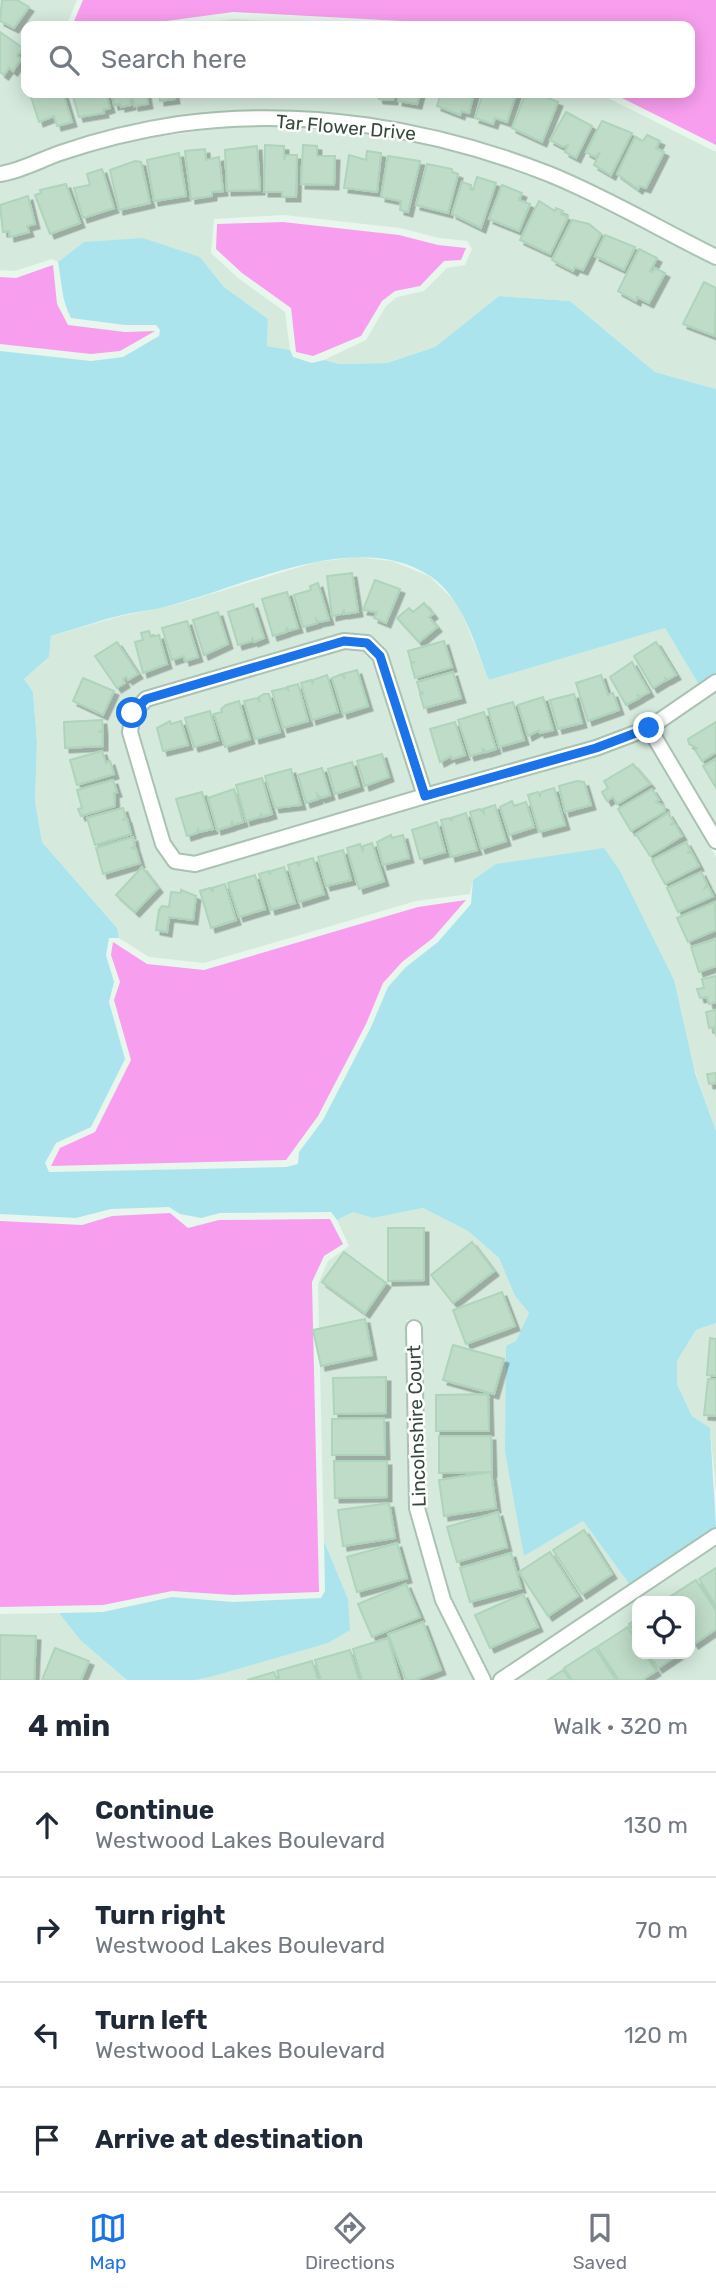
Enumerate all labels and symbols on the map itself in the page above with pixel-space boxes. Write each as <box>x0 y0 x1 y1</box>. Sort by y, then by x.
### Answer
street label: Tar Flower Drive <box>275 110 417 145</box>
route start <box>116 697 147 728</box>
route end <box>633 712 664 743</box>
street label: Lincolnshire Court <box>402 1344 431 1507</box>

